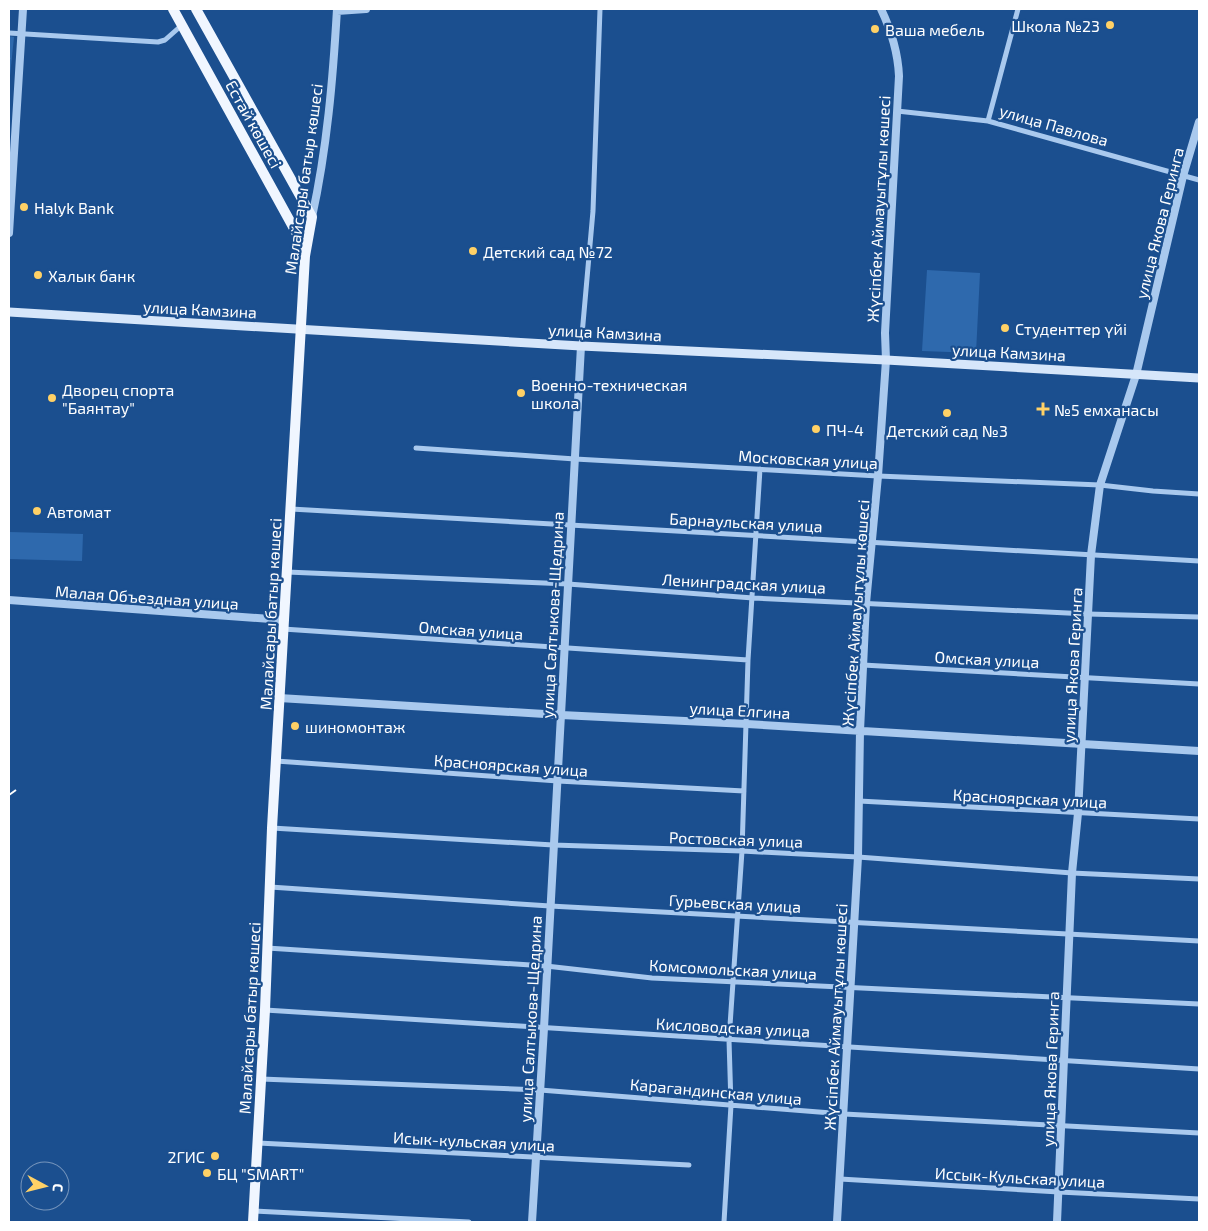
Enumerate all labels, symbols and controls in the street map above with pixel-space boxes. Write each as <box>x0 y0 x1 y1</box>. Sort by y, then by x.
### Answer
place label: Школа №23 <box>1011 16 1100 35</box>
marker: Школа №23 <box>1104 19 1116 31</box>
place label: Ваша мебель <box>885 20 985 39</box>
marker: Ваша мебель <box>869 23 881 35</box>
street label: Естай көшесі <box>222 77 286 171</box>
street label: Малайсары батыр көшесі <box>280 82 326 276</box>
street label: Жүсіпбек Аймауытұлы көшесі <box>863 95 894 323</box>
street label: улица Павлова <box>997 100 1111 151</box>
street label: улица Якова Геринга <box>1131 145 1188 301</box>
place label: Halyk Bank <box>34 198 114 217</box>
marker: Halyk Bank <box>18 201 30 213</box>
place label: Детский сад №72 <box>483 242 613 261</box>
marker: Детский сад №72 <box>467 245 479 257</box>
place label: Халык банк <box>48 266 136 285</box>
marker: Халык банк <box>32 269 44 281</box>
street label: улица Камзина <box>142 297 257 322</box>
place label: Студенттер үйі <box>1015 319 1127 339</box>
street label: улица Камзина <box>547 320 662 345</box>
marker: Студенттер үйі <box>999 322 1011 334</box>
street label: улица Камзина <box>951 340 1066 365</box>
place label: Военно-техническая школа <box>531 375 687 412</box>
place label: Дворец спорта "Баянтау" <box>62 380 174 418</box>
marker: Военно-техническая школа <box>515 387 527 399</box>
marker: Дворец спорта "Баянтау" <box>46 392 58 404</box>
place label: №5 емханасы <box>1054 400 1159 419</box>
marker: №5 емханасы <box>1036 402 1050 416</box>
marker: Детский сад №3 <box>941 407 953 419</box>
place label: ПЧ-4 <box>826 420 864 439</box>
place label: Детский сад №3 <box>886 421 1008 440</box>
marker: ПЧ-4 <box>810 423 822 435</box>
street label: Московская улица <box>738 446 878 473</box>
street label: Жүсіпбек Аймауытұлы көшесі <box>838 499 873 727</box>
place label: Автомат <box>47 502 111 521</box>
marker: Автомат <box>31 505 43 517</box>
street label: Барнаульская улица <box>669 509 823 536</box>
street label: улица Салтыкова-Щедрина <box>537 511 568 719</box>
street label: Малайсары батыр көшесі <box>255 517 285 711</box>
street label: Ленинградская улица <box>661 569 826 598</box>
street label: Малая Объездная улица <box>55 581 239 614</box>
street label: улица Якова Геринга <box>1058 587 1087 743</box>
street label: Омская улица <box>418 617 524 644</box>
street label: Омская улица <box>934 647 1040 672</box>
street label: улица Елгина <box>689 698 791 723</box>
place label: шиномонтаж <box>305 717 406 736</box>
marker: шиномонтаж <box>289 720 301 732</box>
street label: Красноярская улица <box>433 750 589 781</box>
street label: Красноярская улица <box>952 784 1108 813</box>
street label: Ростовская улица <box>669 827 803 852</box>
street label: Гурьевская улица <box>668 890 802 917</box>
street label: Жүсіпбек Аймауытұлы көшесі <box>820 903 851 1131</box>
street label: улица Салтыкова-Щедрина <box>515 915 546 1123</box>
street label: Малайсары батыр көшесі <box>234 921 264 1115</box>
street label: Комсомольская улица <box>649 955 817 984</box>
street label: улица Якова Геринга <box>1038 991 1063 1147</box>
street label: Кисловодская улица <box>655 1013 811 1042</box>
street label: Карагандинская улица <box>629 1074 803 1109</box>
street label: Исык-кульская улица <box>393 1127 555 1156</box>
place label: 2ГИС <box>168 1147 205 1166</box>
marker: 2ГИС <box>209 1150 221 1162</box>
north arrow <box>20 1161 70 1211</box>
street label: Иссык-Кульская улица <box>934 1163 1106 1192</box>
place label: БЦ "SMART" <box>217 1164 304 1183</box>
marker: БЦ "SMART" <box>201 1167 213 1179</box>
text: С <box>49 1183 67 1193</box>

